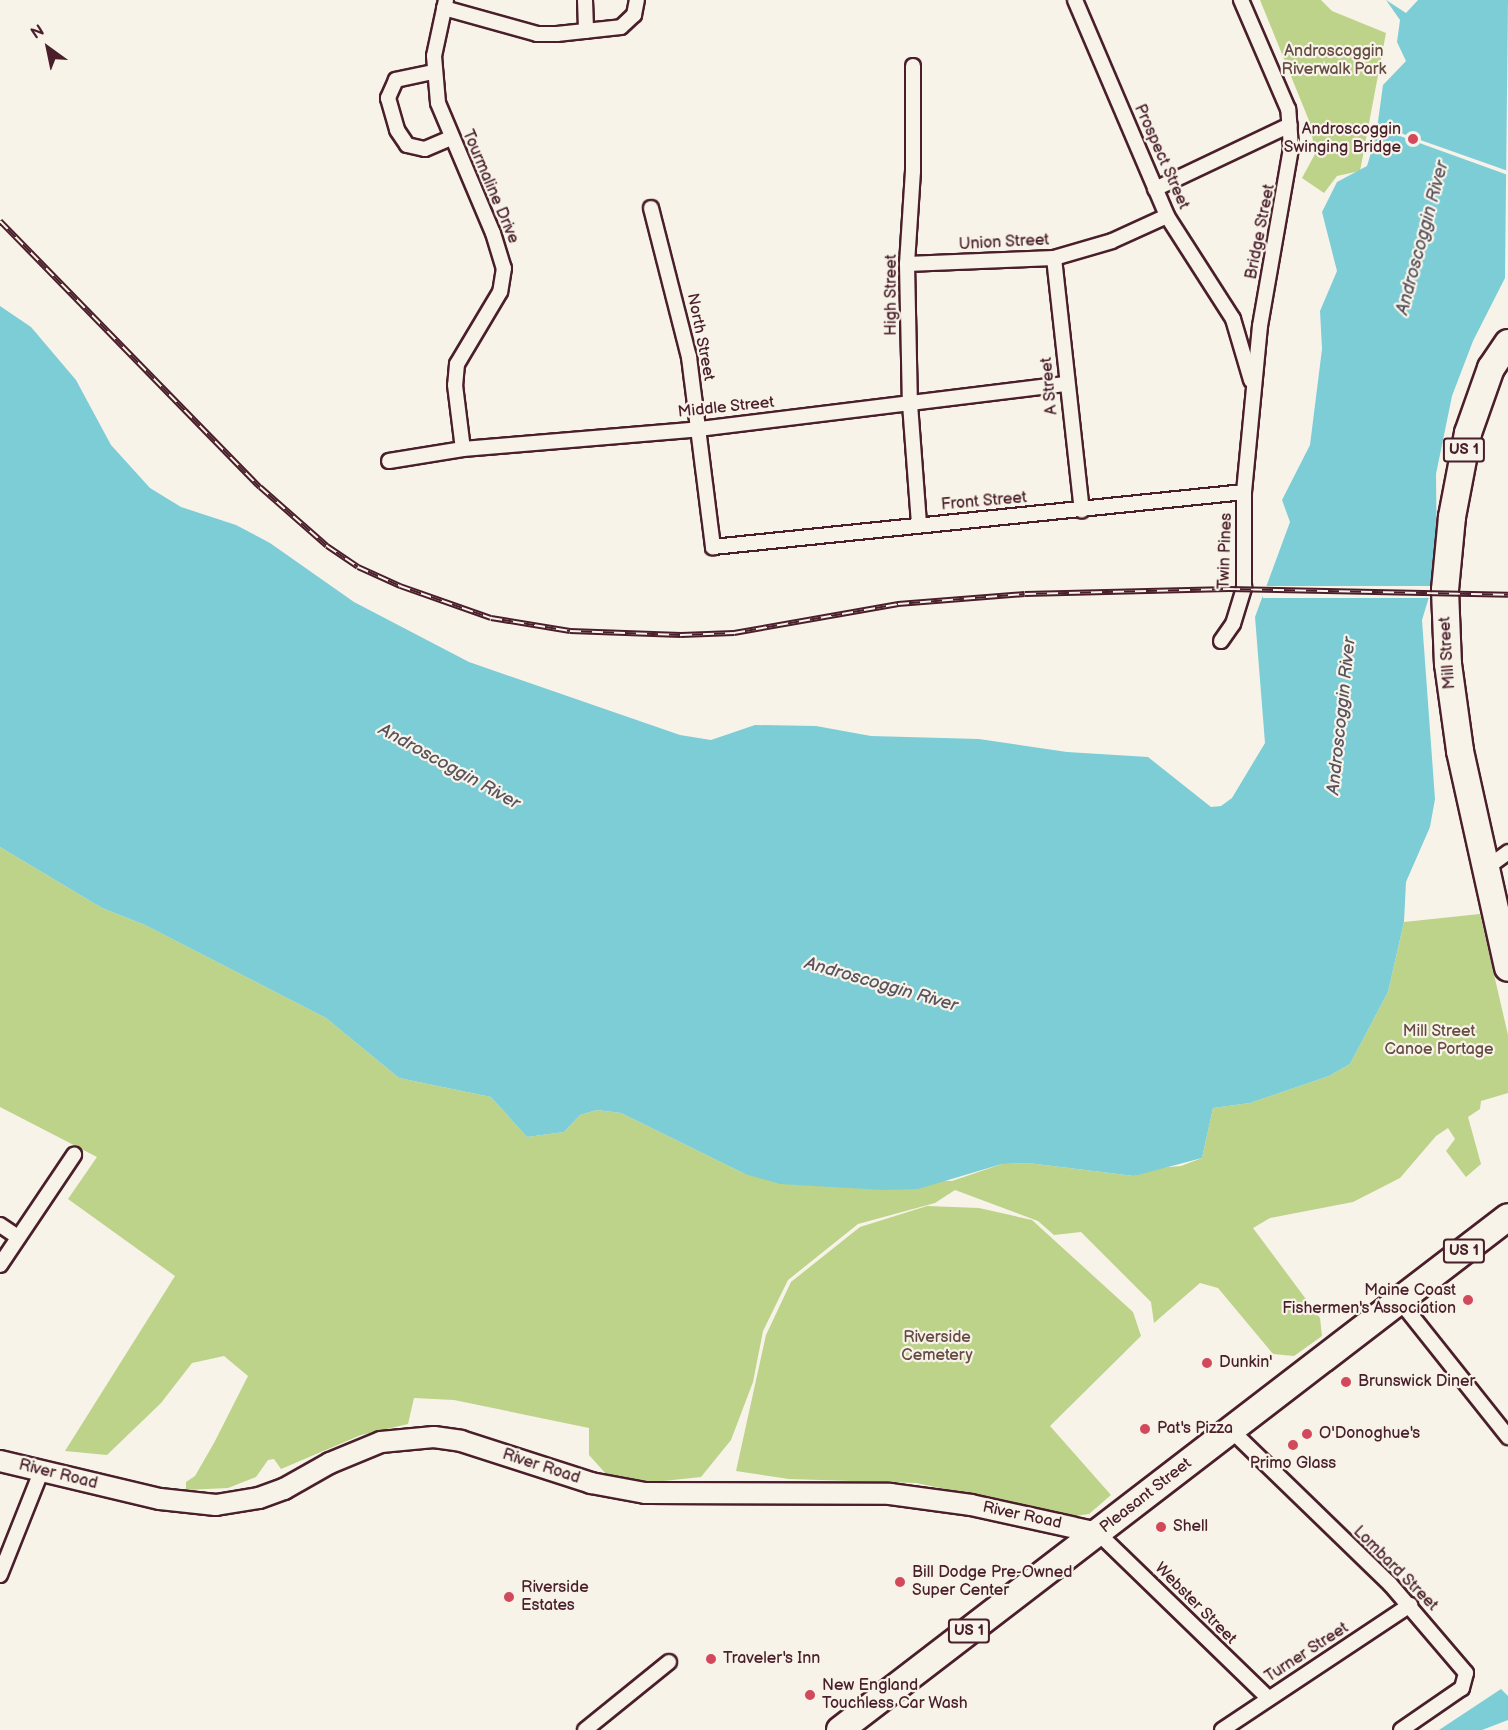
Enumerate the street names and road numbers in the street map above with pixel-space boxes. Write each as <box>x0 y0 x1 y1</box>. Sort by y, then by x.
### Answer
street label: Prospect Street <box>1129 101 1193 213</box>
street label: Tourmaline Drive <box>457 127 523 247</box>
street label: Bridge Street <box>1242 183 1280 281</box>
street label: Union Street <box>958 231 1050 255</box>
street label: High Street <box>882 254 902 336</box>
street label: North Street <box>682 291 718 383</box>
street label: A Street <box>1037 356 1063 416</box>
street label: Middle Street <box>677 393 775 423</box>
road number: US 1 <box>1442 438 1486 462</box>
street label: Front Street <box>940 489 1028 515</box>
street label: Twin Pines <box>1215 513 1237 589</box>
street label: Mill Street <box>1436 616 1460 690</box>
road number: US 1 <box>1442 1239 1486 1263</box>
street label: River Road <box>500 1445 582 1489</box>
street label: Pleasant Street <box>1096 1454 1196 1538</box>
street label: River Road <box>17 1456 99 1494</box>
street label: River Road <box>981 1498 1063 1534</box>
street label: Lombard Street <box>1349 1523 1441 1615</box>
street label: Webster Street <box>1150 1559 1240 1649</box>
road number: US 1 <box>946 1619 992 1643</box>
street label: Turner Street <box>1262 1619 1352 1687</box>

